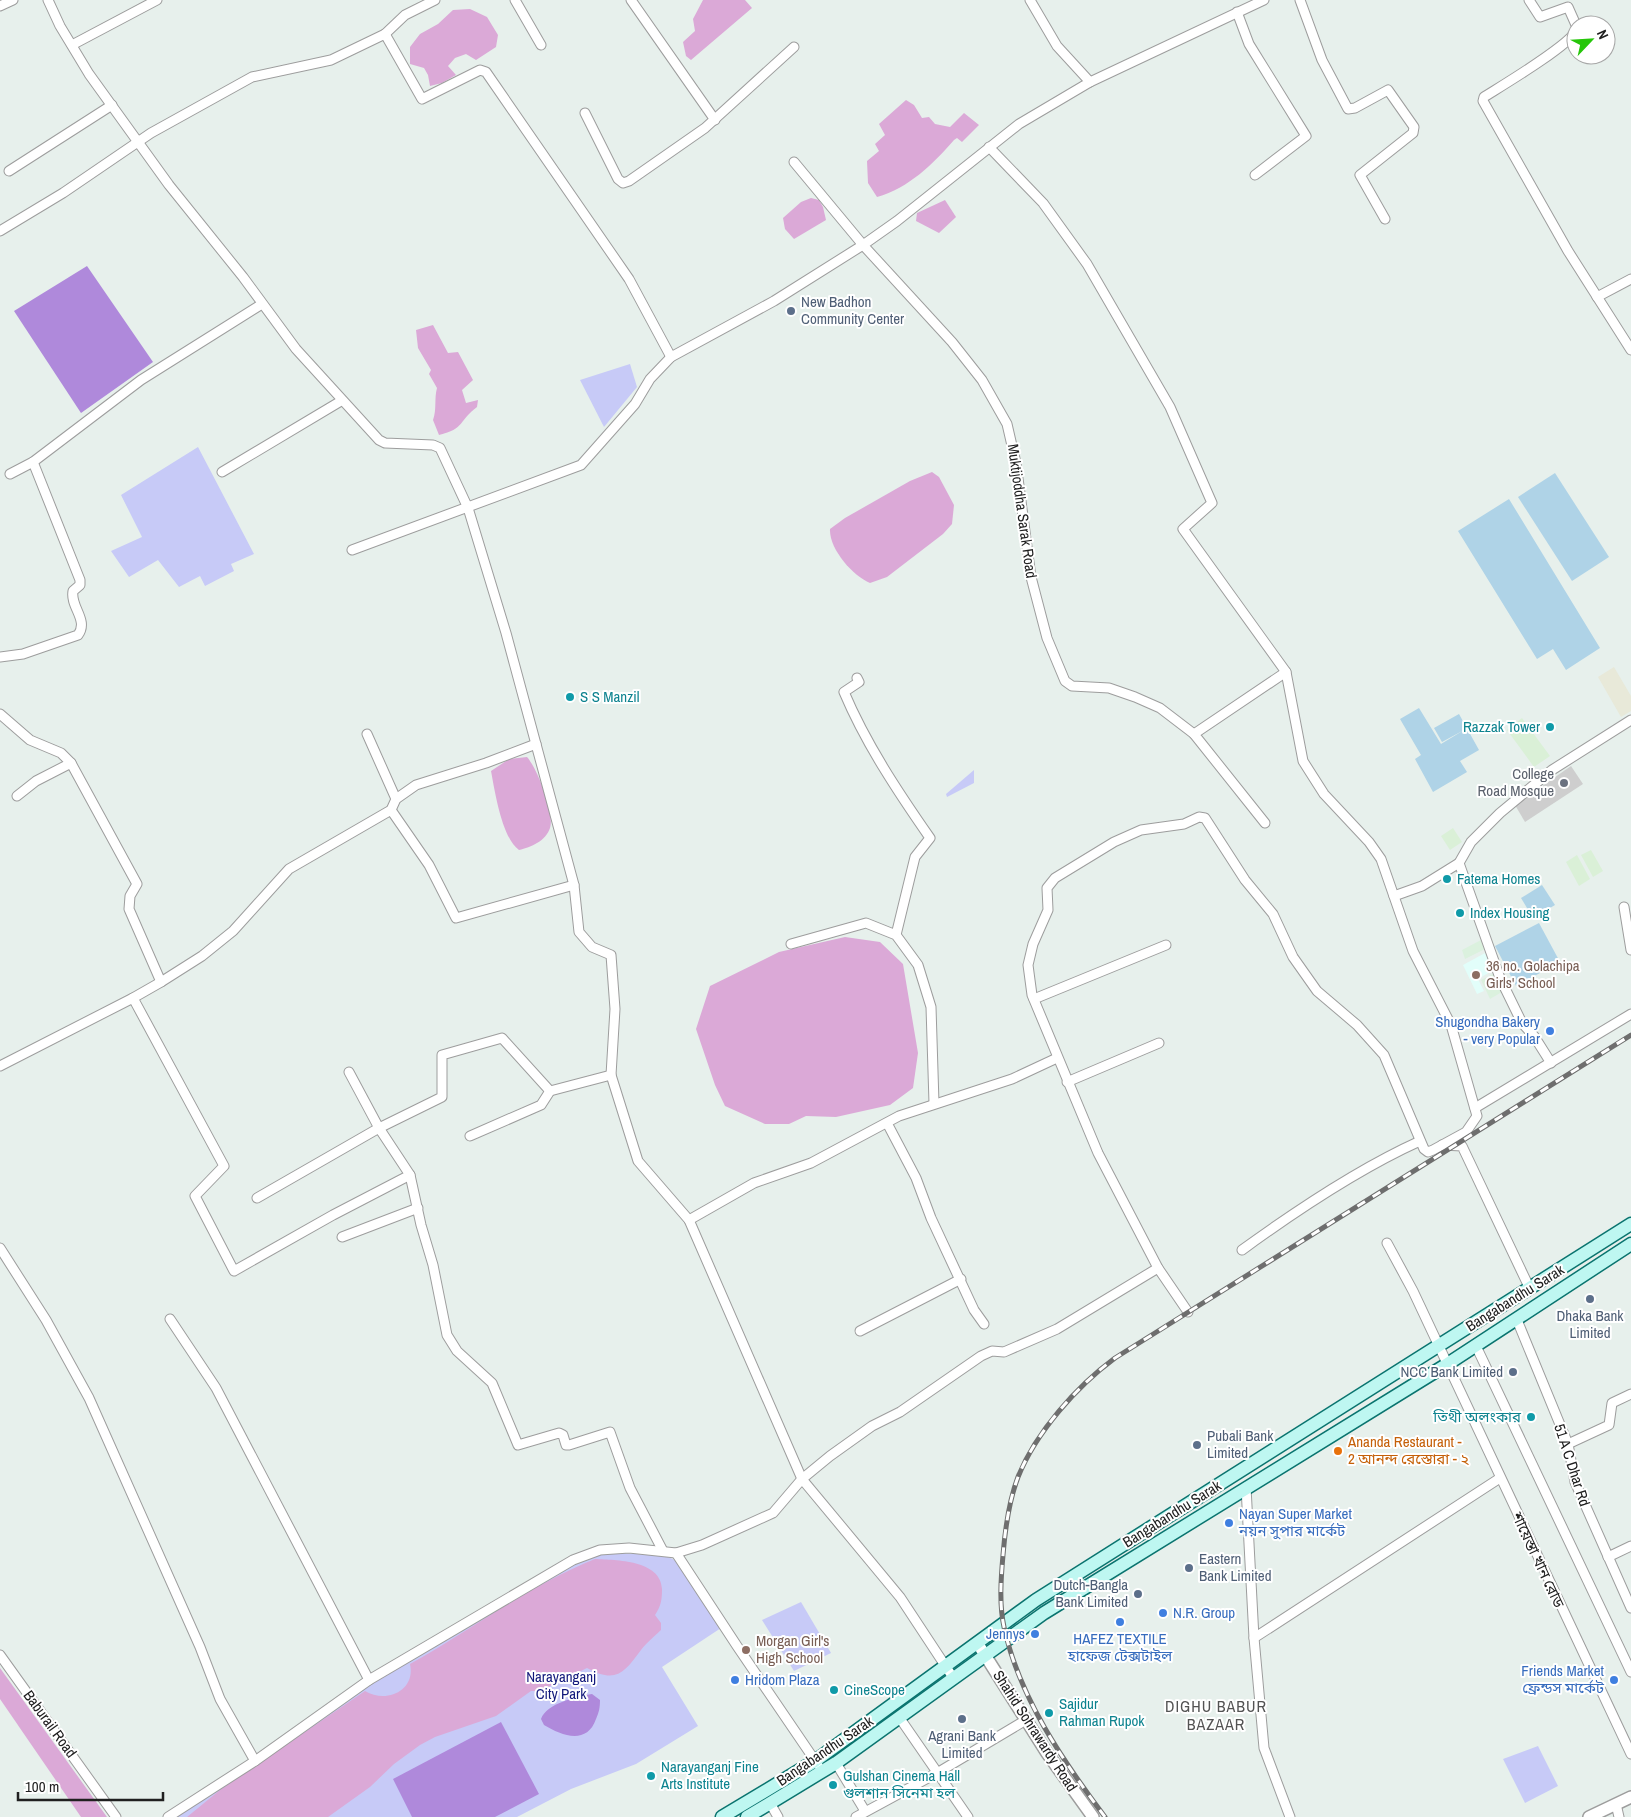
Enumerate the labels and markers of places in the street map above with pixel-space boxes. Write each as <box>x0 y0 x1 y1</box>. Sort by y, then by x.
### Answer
place label: New Badhon Community Center <box>801 291 904 329</box>
marker: New Badhon Community Center <box>785 305 797 317</box>
place label: S S Manzil <box>580 686 639 707</box>
marker: S S Manzil <box>564 691 576 703</box>
place label: Razzak Tower <box>1463 716 1540 737</box>
marker: Razzak Tower <box>1544 721 1556 733</box>
place label: College Road Mosque <box>1477 763 1554 801</box>
marker: College Road Mosque <box>1558 777 1570 789</box>
place label: Fatema Homes <box>1457 868 1540 889</box>
marker: Fatema Homes <box>1441 873 1453 885</box>
place label: Index Housing <box>1470 902 1549 923</box>
marker: Index Housing <box>1454 907 1466 919</box>
place label: 36 no. Golachipa Girls' School <box>1486 955 1580 993</box>
marker: 36 no. Golachipa Girls' School <box>1470 969 1482 981</box>
place label: Shugondha Bakery - very Popular <box>1435 1011 1541 1049</box>
marker: Shugondha Bakery - very Popular <box>1544 1025 1556 1037</box>
marker: Dhaka Bank Limited <box>1584 1293 1596 1305</box>
place label: Dhaka Bank Limited <box>1556 1305 1624 1343</box>
place label: NCC Bank Limited <box>1400 1361 1503 1382</box>
marker: NCC Bank Limited <box>1507 1366 1519 1378</box>
place label: তিথী অলংকার <box>1432 1406 1522 1427</box>
marker: তিথী অলংকার <box>1525 1411 1537 1423</box>
place label: Pubali Bank Limited <box>1207 1425 1274 1463</box>
place label: Ananda Restaurant - 2 আনন্দ রেস্তোরা - ২ <box>1347 1431 1469 1469</box>
marker: Pubali Bank Limited <box>1191 1439 1203 1451</box>
marker: Ananda Restaurant - 2 আনন্দ রেস্তোরা - ২ <box>1332 1445 1344 1457</box>
place label: Nayan Super Market নয়ন সুপার মার্কেট <box>1238 1503 1352 1541</box>
marker: Nayan Super Market নয়ন সুপার মার্কেট <box>1223 1517 1235 1529</box>
place label: Eastern Bank Limited <box>1199 1548 1271 1586</box>
marker: Eastern Bank Limited <box>1183 1562 1195 1574</box>
place label: Dutch-Bangla Bank Limited <box>1053 1574 1128 1612</box>
marker: Dutch-Bangla Bank Limited <box>1132 1588 1144 1600</box>
place label: N.R. Group <box>1173 1602 1235 1623</box>
marker: N.R. Group <box>1157 1607 1169 1619</box>
marker: HAFEZ TEXTILE হাফেজ টেক্সটাইল <box>1114 1616 1126 1628</box>
place label: Jennys <box>986 1623 1025 1644</box>
marker: Jennys <box>1029 1628 1041 1640</box>
place label: HAFEZ TEXTILE হাফেজ টেক্সটাইল <box>1067 1628 1173 1666</box>
place label: Morgan Girl's High School <box>756 1630 829 1668</box>
marker: Morgan Girl's High School <box>740 1644 752 1656</box>
place label: Friends Market ফ্রেন্ডস মার্কেট <box>1521 1660 1605 1698</box>
place label: Hridom Plaza <box>745 1669 820 1690</box>
marker: Hridom Plaza <box>729 1674 741 1686</box>
marker: Friends Market ফ্রেন্ডস মার্কেট <box>1608 1674 1620 1686</box>
place label: CineScope <box>844 1679 905 1700</box>
marker: CineScope <box>828 1684 840 1696</box>
place label: Sajidur Rahman Rupok <box>1059 1693 1145 1731</box>
marker: Sajidur Rahman Rupok <box>1043 1707 1055 1719</box>
marker: Agrani Bank Limited <box>956 1713 968 1725</box>
place label: Agrani Bank Limited <box>927 1725 997 1763</box>
place label: Narayanganj Fine Arts Institute <box>660 1756 759 1794</box>
place label: Gulshan Cinema Hall গুলশান সিনেমা হল <box>843 1765 960 1803</box>
marker: Narayanganj Fine Arts Institute <box>645 1770 657 1782</box>
marker: Gulshan Cinema Hall গুলশান সিনেমা হল <box>827 1779 839 1791</box>

